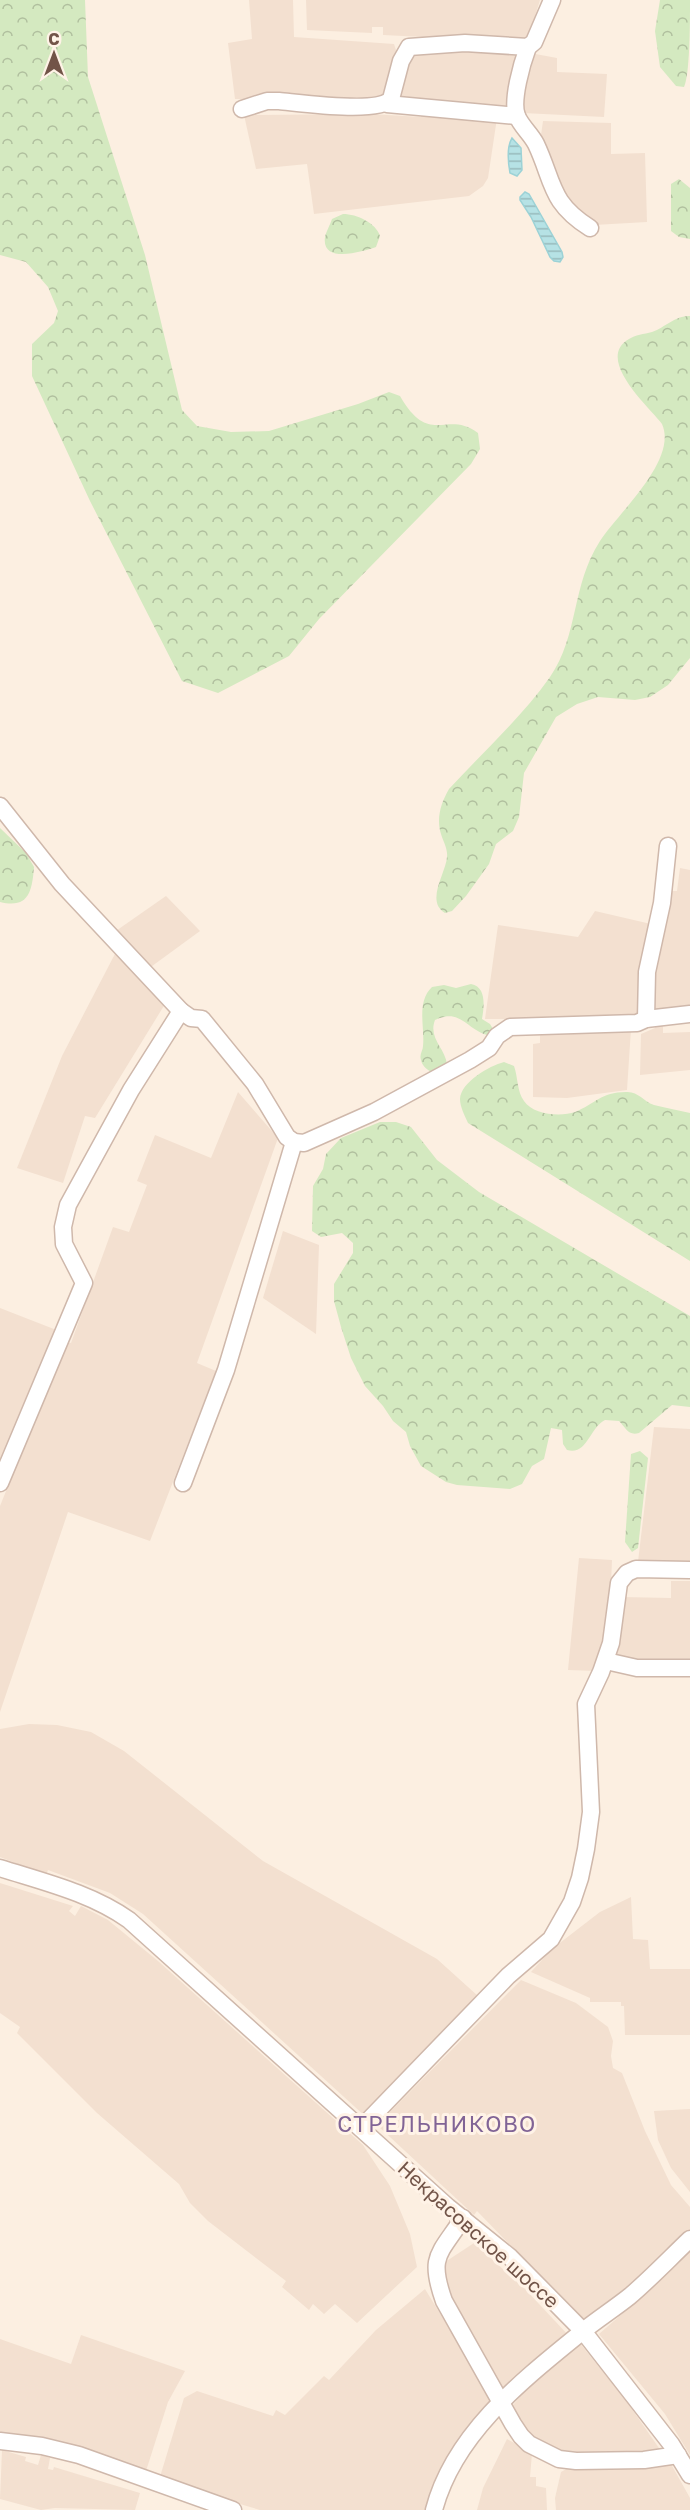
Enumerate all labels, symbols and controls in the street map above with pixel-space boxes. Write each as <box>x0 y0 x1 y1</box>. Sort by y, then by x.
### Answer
north arrow <box>24 24 84 84</box>
text: С <box>48 29 60 49</box>
district label: СТРЕЛЬНИКОВО <box>337 2110 537 2137</box>
street label: Некрасовское шоссе <box>394 2155 564 2313</box>

